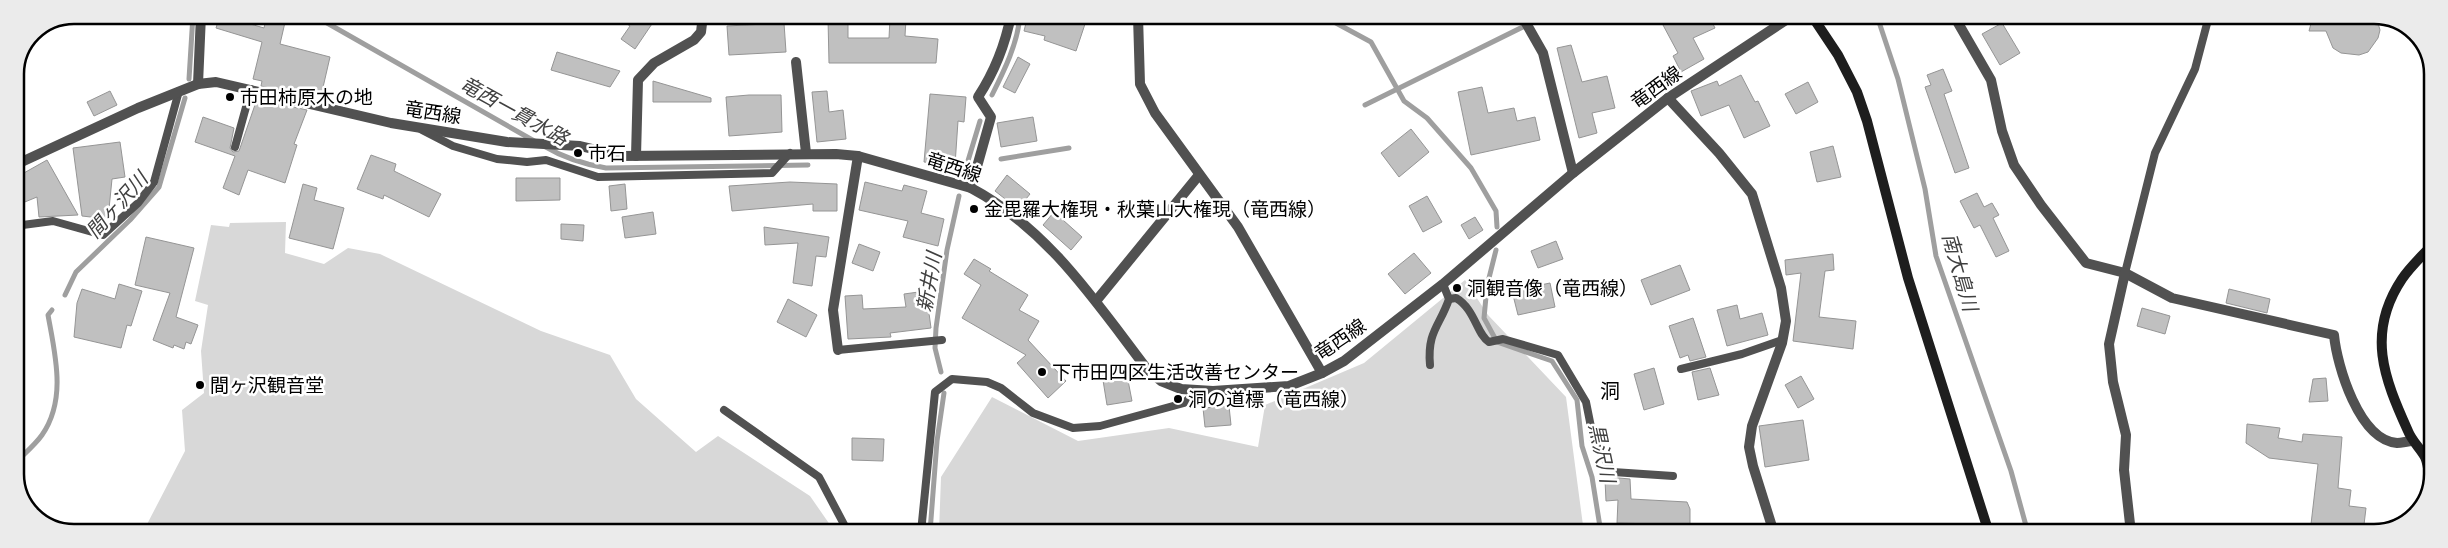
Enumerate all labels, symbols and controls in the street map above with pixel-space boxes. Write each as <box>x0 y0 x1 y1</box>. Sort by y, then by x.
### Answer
street label: 竜西線 <box>1627 62 1686 113</box>
water label: 竜西一貫水路 <box>456 73 573 151</box>
place label: 市田柿原木の地 <box>240 87 373 108</box>
marker: 市田柿原木の地 <box>224 91 236 103</box>
street label: 竜西線 <box>403 98 463 127</box>
place label: 市石 <box>588 143 626 164</box>
marker: 市石 <box>572 147 584 159</box>
street label: 竜西線 <box>923 149 984 186</box>
water label: 間ヶ沢川 <box>83 167 153 242</box>
place label: 金毘羅大権現・秋葉山大権現（竜西線） <box>984 199 1326 220</box>
marker: 金毘羅大権現・秋葉山大権現（竜西線） <box>968 203 980 215</box>
water label: 南大島川 <box>1938 231 1981 315</box>
water label: 新井川 <box>914 249 945 313</box>
place label: 洞観音像（竜西線） <box>1467 278 1638 299</box>
marker: 洞観音像（竜西線） <box>1451 282 1463 294</box>
street label: 竜西線 <box>1311 315 1370 364</box>
place label: 下市田四区生活改善センター <box>1052 362 1299 383</box>
marker: 下市田四区生活改善センター <box>1036 366 1048 378</box>
place label: 間ヶ沢観音堂 <box>210 376 324 396</box>
marker: 間ヶ沢観音堂 <box>194 379 206 391</box>
district label: 洞 <box>1600 381 1620 402</box>
place label: 洞の道標（竜西線） <box>1188 389 1359 410</box>
marker: 洞の道標（竜西線） <box>1172 393 1184 405</box>
water label: 黒沢川 <box>1585 422 1618 487</box>

